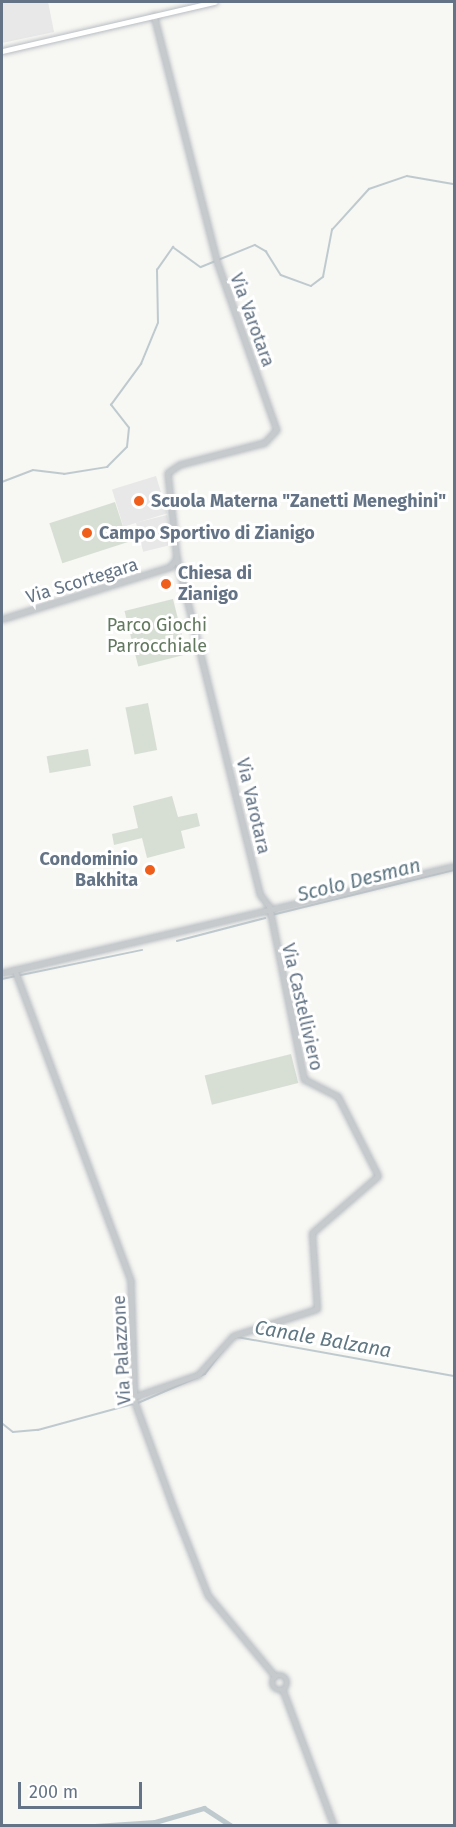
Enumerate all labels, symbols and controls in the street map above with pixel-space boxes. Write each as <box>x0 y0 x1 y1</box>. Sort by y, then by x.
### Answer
street label: Via Varotara <box>225 270 279 370</box>
place label: Scuola Materna "Zanetti Meneghini" <box>151 490 446 512</box>
marker: Scuola Materna "Zanetti Meneghini" <box>132 494 146 508</box>
place label: Campo Sportivo di Zianigo <box>99 522 315 544</box>
marker: Campo Sportivo di Zianigo <box>80 526 94 540</box>
street label: Via Scortegara <box>23 554 141 608</box>
place label: Chiesa di Zianigo <box>178 563 252 606</box>
marker: Chiesa di Zianigo <box>159 577 173 591</box>
park label: Parco Giochi Parrocchiale <box>107 615 207 658</box>
street label: Via Varotara <box>231 756 275 856</box>
place label: Condominio Bakhita <box>40 849 138 892</box>
water label: Scolo Desman <box>295 853 423 907</box>
marker: Condominio Bakhita <box>143 863 157 877</box>
street label: Via Castelliviero <box>277 941 327 1073</box>
street label: Via Palazzone <box>108 1294 136 1406</box>
water label: Canale Balzana <box>253 1315 393 1363</box>
scale bar <box>21 1770 146 1808</box>
text: 200 m <box>29 1781 78 1803</box>

